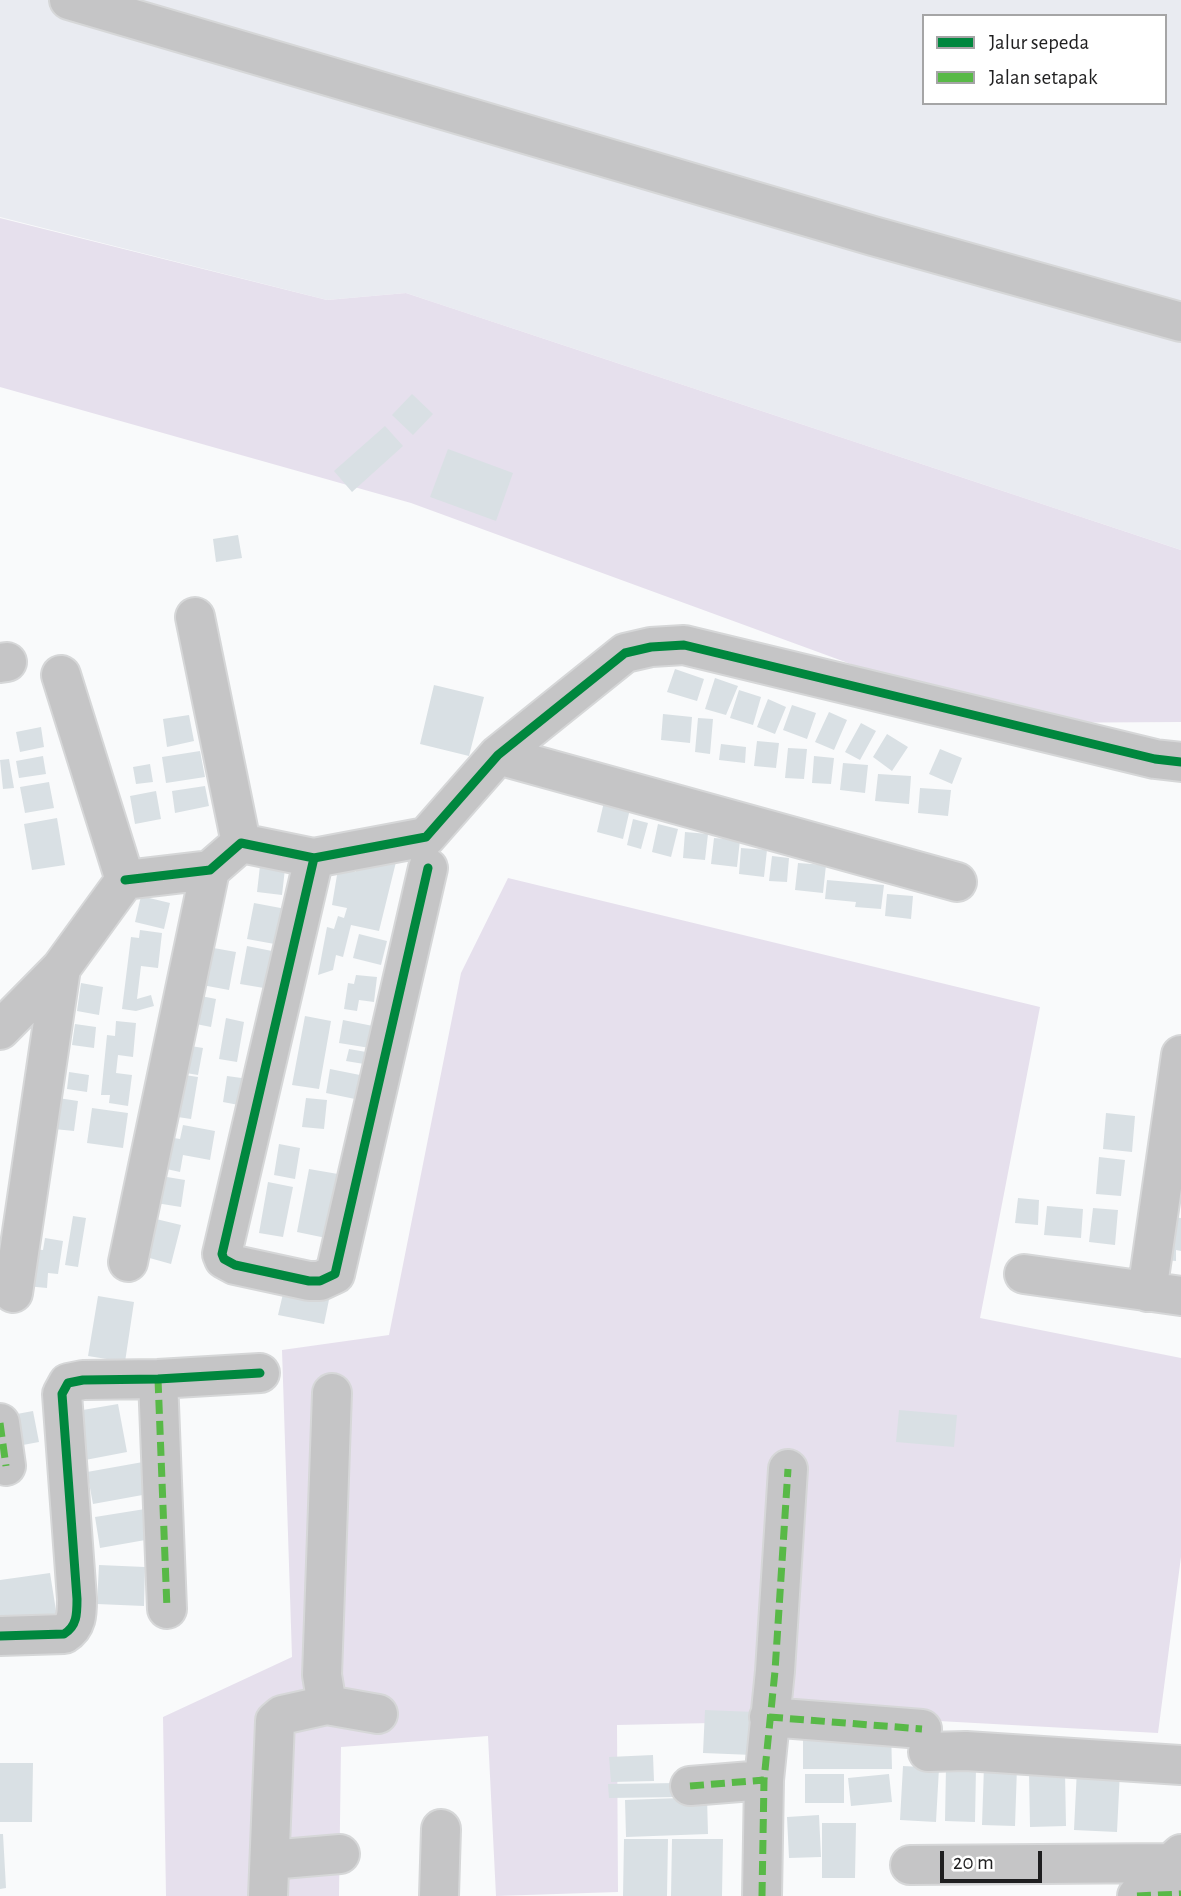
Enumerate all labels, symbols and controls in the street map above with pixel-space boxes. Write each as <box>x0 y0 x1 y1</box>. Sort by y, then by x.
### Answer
legend <box>922 14 1167 105</box>
text: Jalur sepeda <box>989 32 1089 53</box>
text: Jalan setapak <box>989 67 1098 88</box>
scale bar <box>943 1836 1044 1880</box>
text: 20 m <box>953 1852 994 1873</box>

